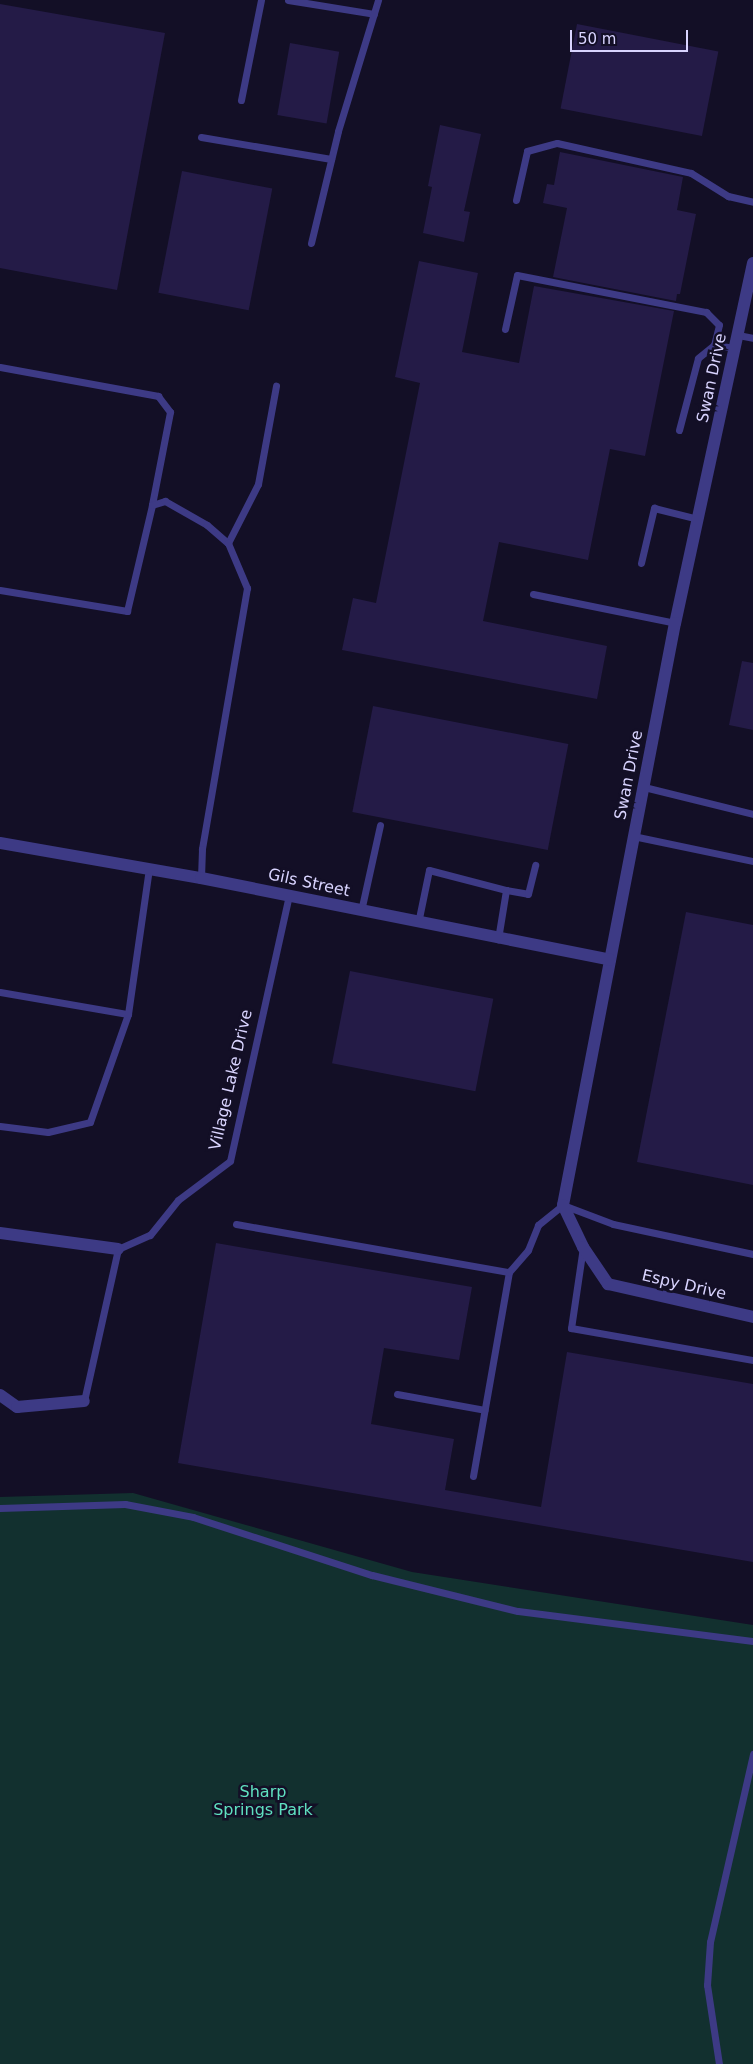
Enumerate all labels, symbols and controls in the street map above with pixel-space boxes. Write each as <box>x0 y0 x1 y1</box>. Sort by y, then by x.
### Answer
scale bar <box>573 20 690 52</box>
text: 50 m <box>578 30 616 48</box>
street label: Swan Drive <box>693 332 731 424</box>
street label: Swan Drive <box>611 729 647 821</box>
street label: Gils Street <box>266 865 352 901</box>
street label: Village Lake Drive <box>205 1008 257 1152</box>
street label: Espy Drive <box>640 1266 728 1304</box>
park label: Sharp Springs Park <box>213 1782 313 1820</box>

